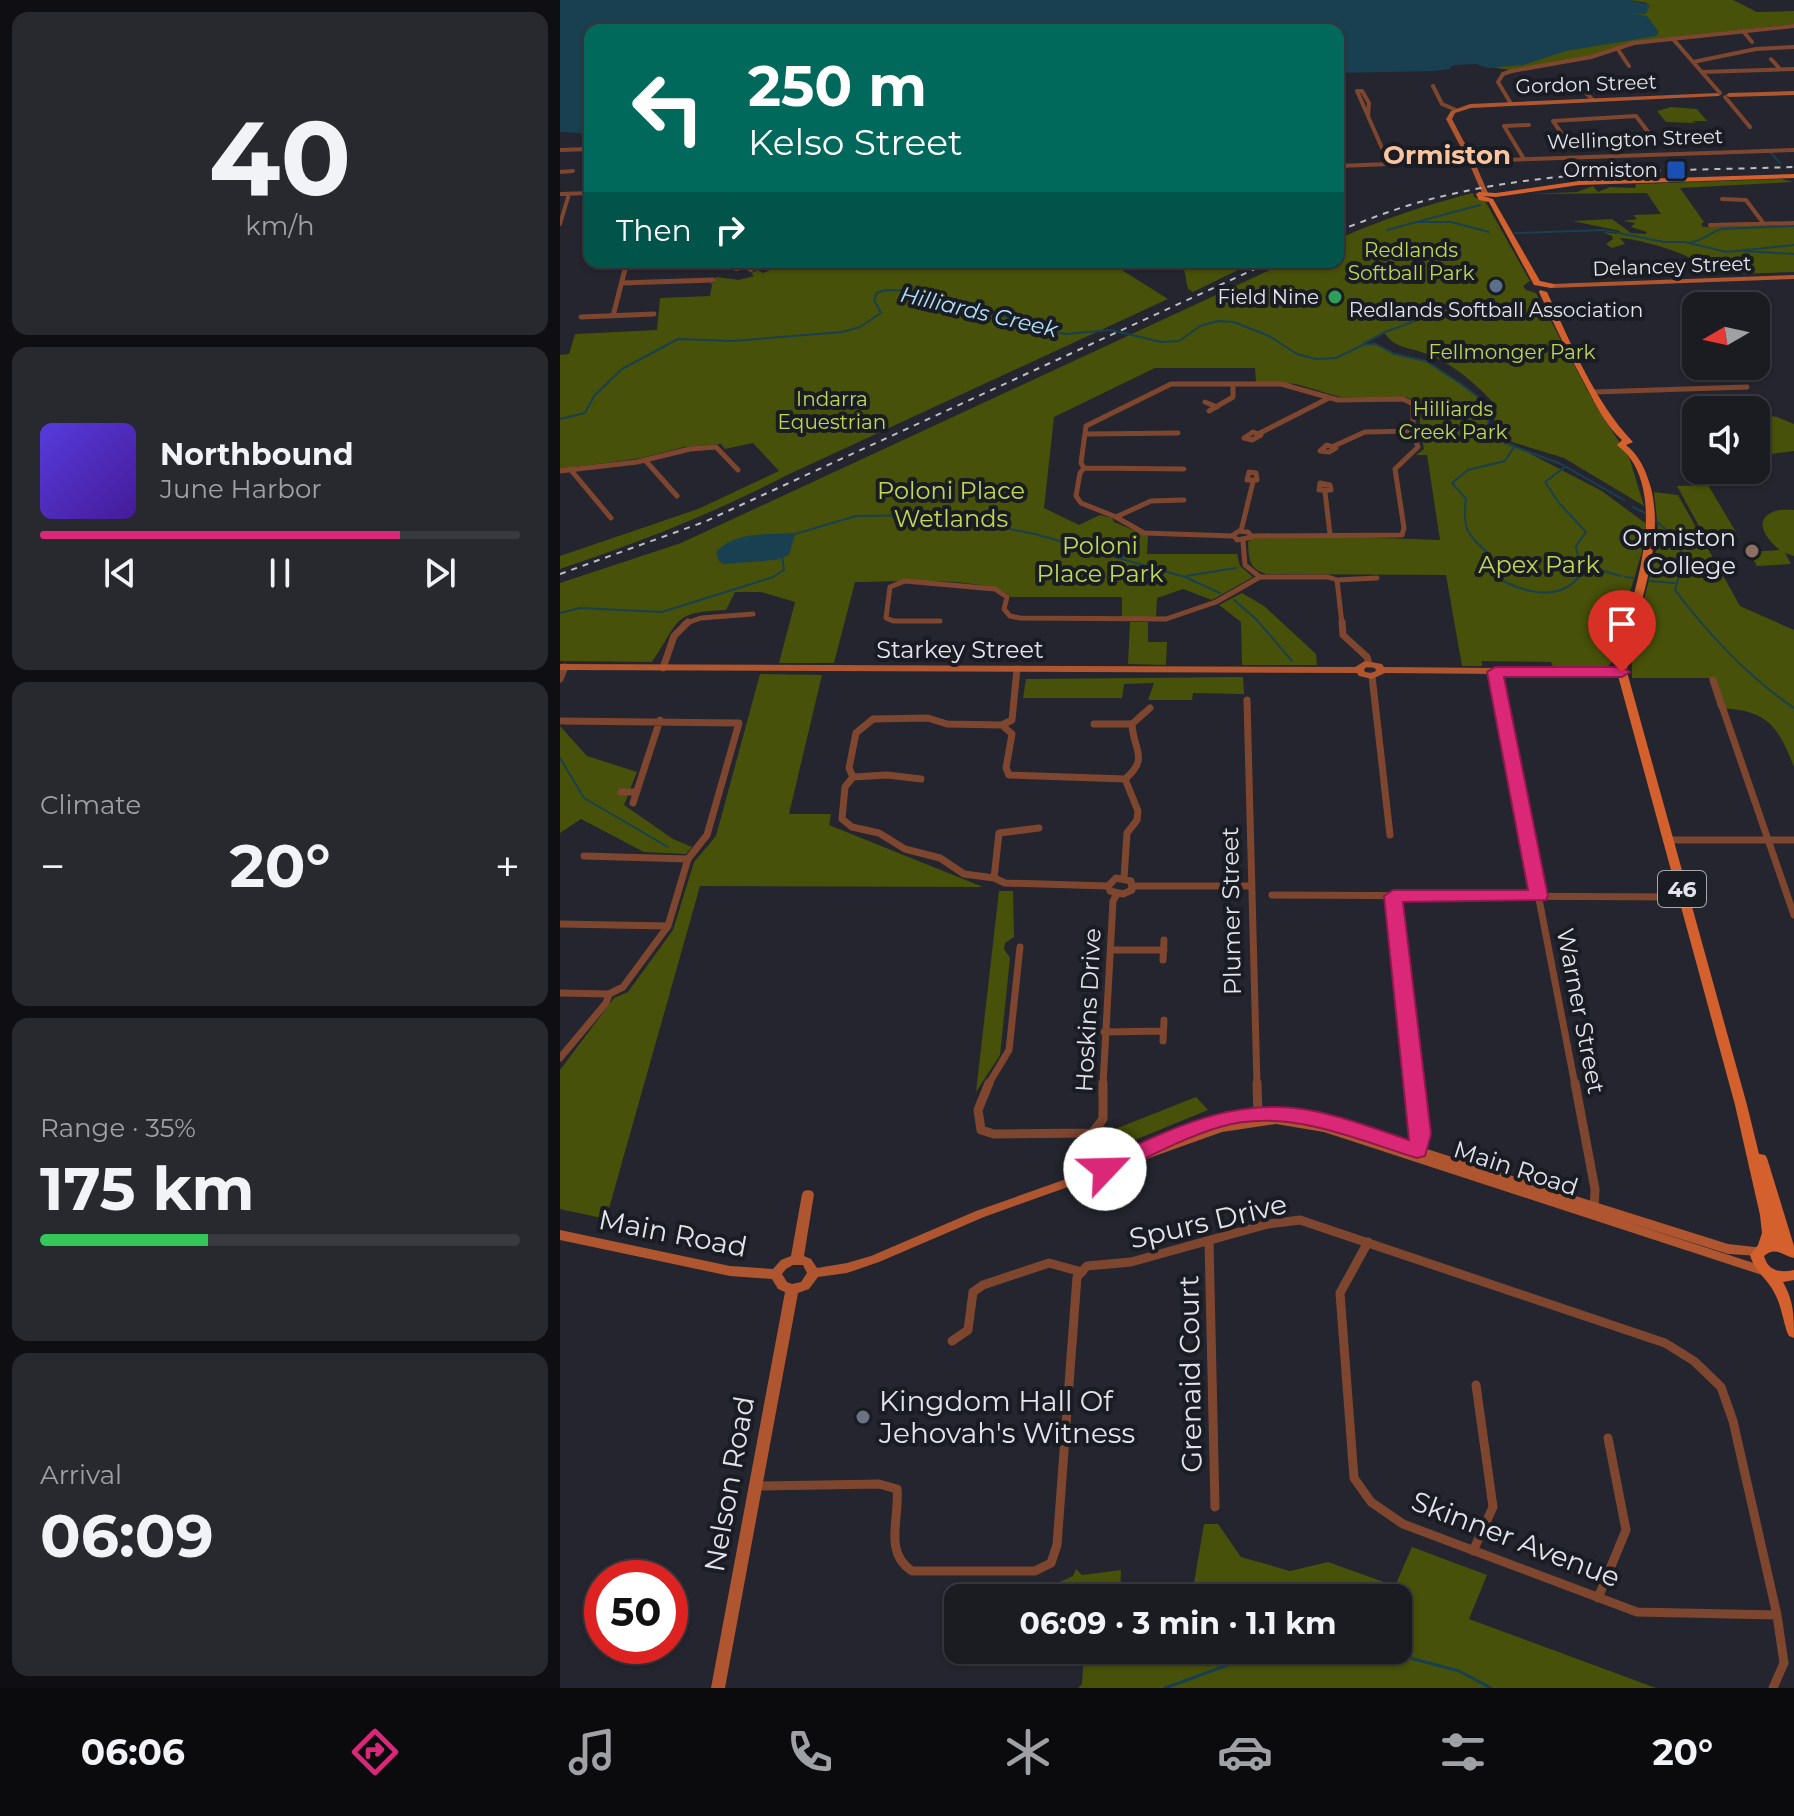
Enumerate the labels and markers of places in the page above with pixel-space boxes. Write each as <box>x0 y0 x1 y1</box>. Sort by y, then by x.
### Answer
place label: Ormiston <box>1563 158 1658 182</box>
marker: Ormiston <box>1665 159 1687 181</box>
marker: Redlands Softball Association <box>1487 277 1505 295</box>
place label: Field Nine <box>1217 285 1319 309</box>
marker: Field Nine <box>1326 288 1344 306</box>
place label: Redlands Softball Association <box>1349 298 1643 322</box>
place label: Ormiston College <box>1622 523 1736 580</box>
marker: Ormiston College <box>1743 542 1761 560</box>
pin <box>1588 590 1656 672</box>
place label: Kingdom Hall Of Jehovah's Witness <box>878 1384 1135 1450</box>
marker: Kingdom Hall Of Jehovah's Witness <box>854 1408 872 1426</box>

